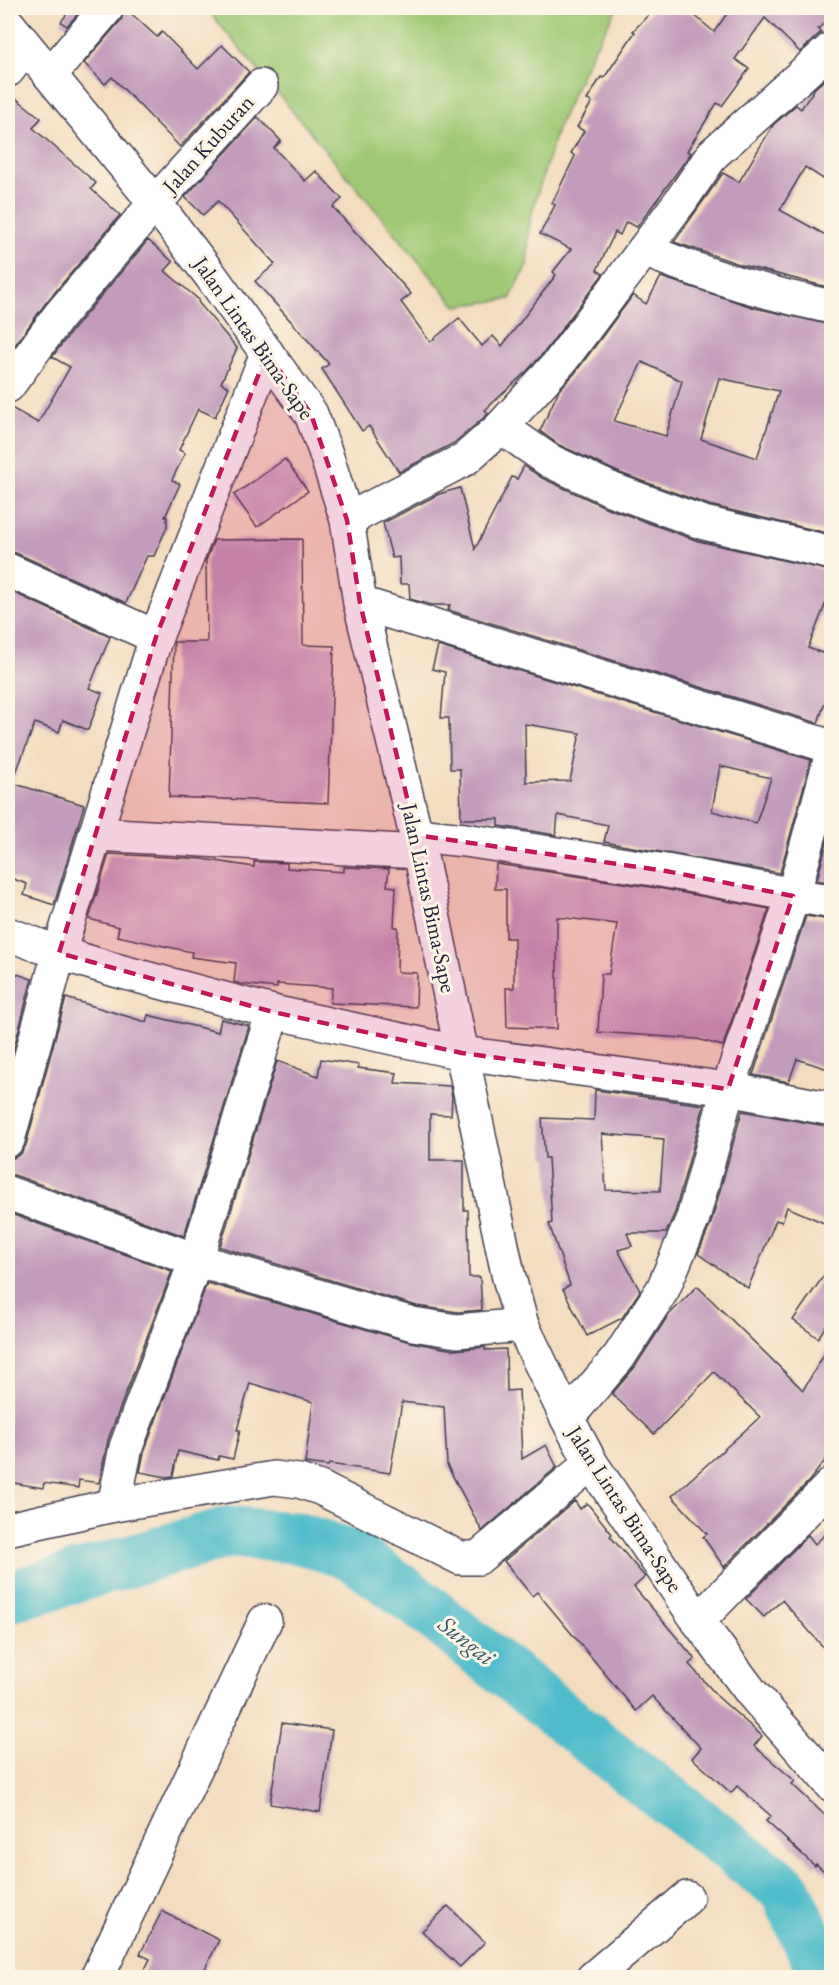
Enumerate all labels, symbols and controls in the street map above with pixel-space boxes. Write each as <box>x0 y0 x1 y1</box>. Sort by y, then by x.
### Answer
street label: Jalan Kuburan <box>155 88 260 201</box>
street label: Jalan Lintas Bima-Sape <box>186 249 321 426</box>
street label: Jalan Lintas Bima-Sape <box>394 799 463 996</box>
street label: Jalan Lintas Bima-Sape <box>559 1419 690 1598</box>
water label: Sungai <box>432 1608 502 1672</box>

